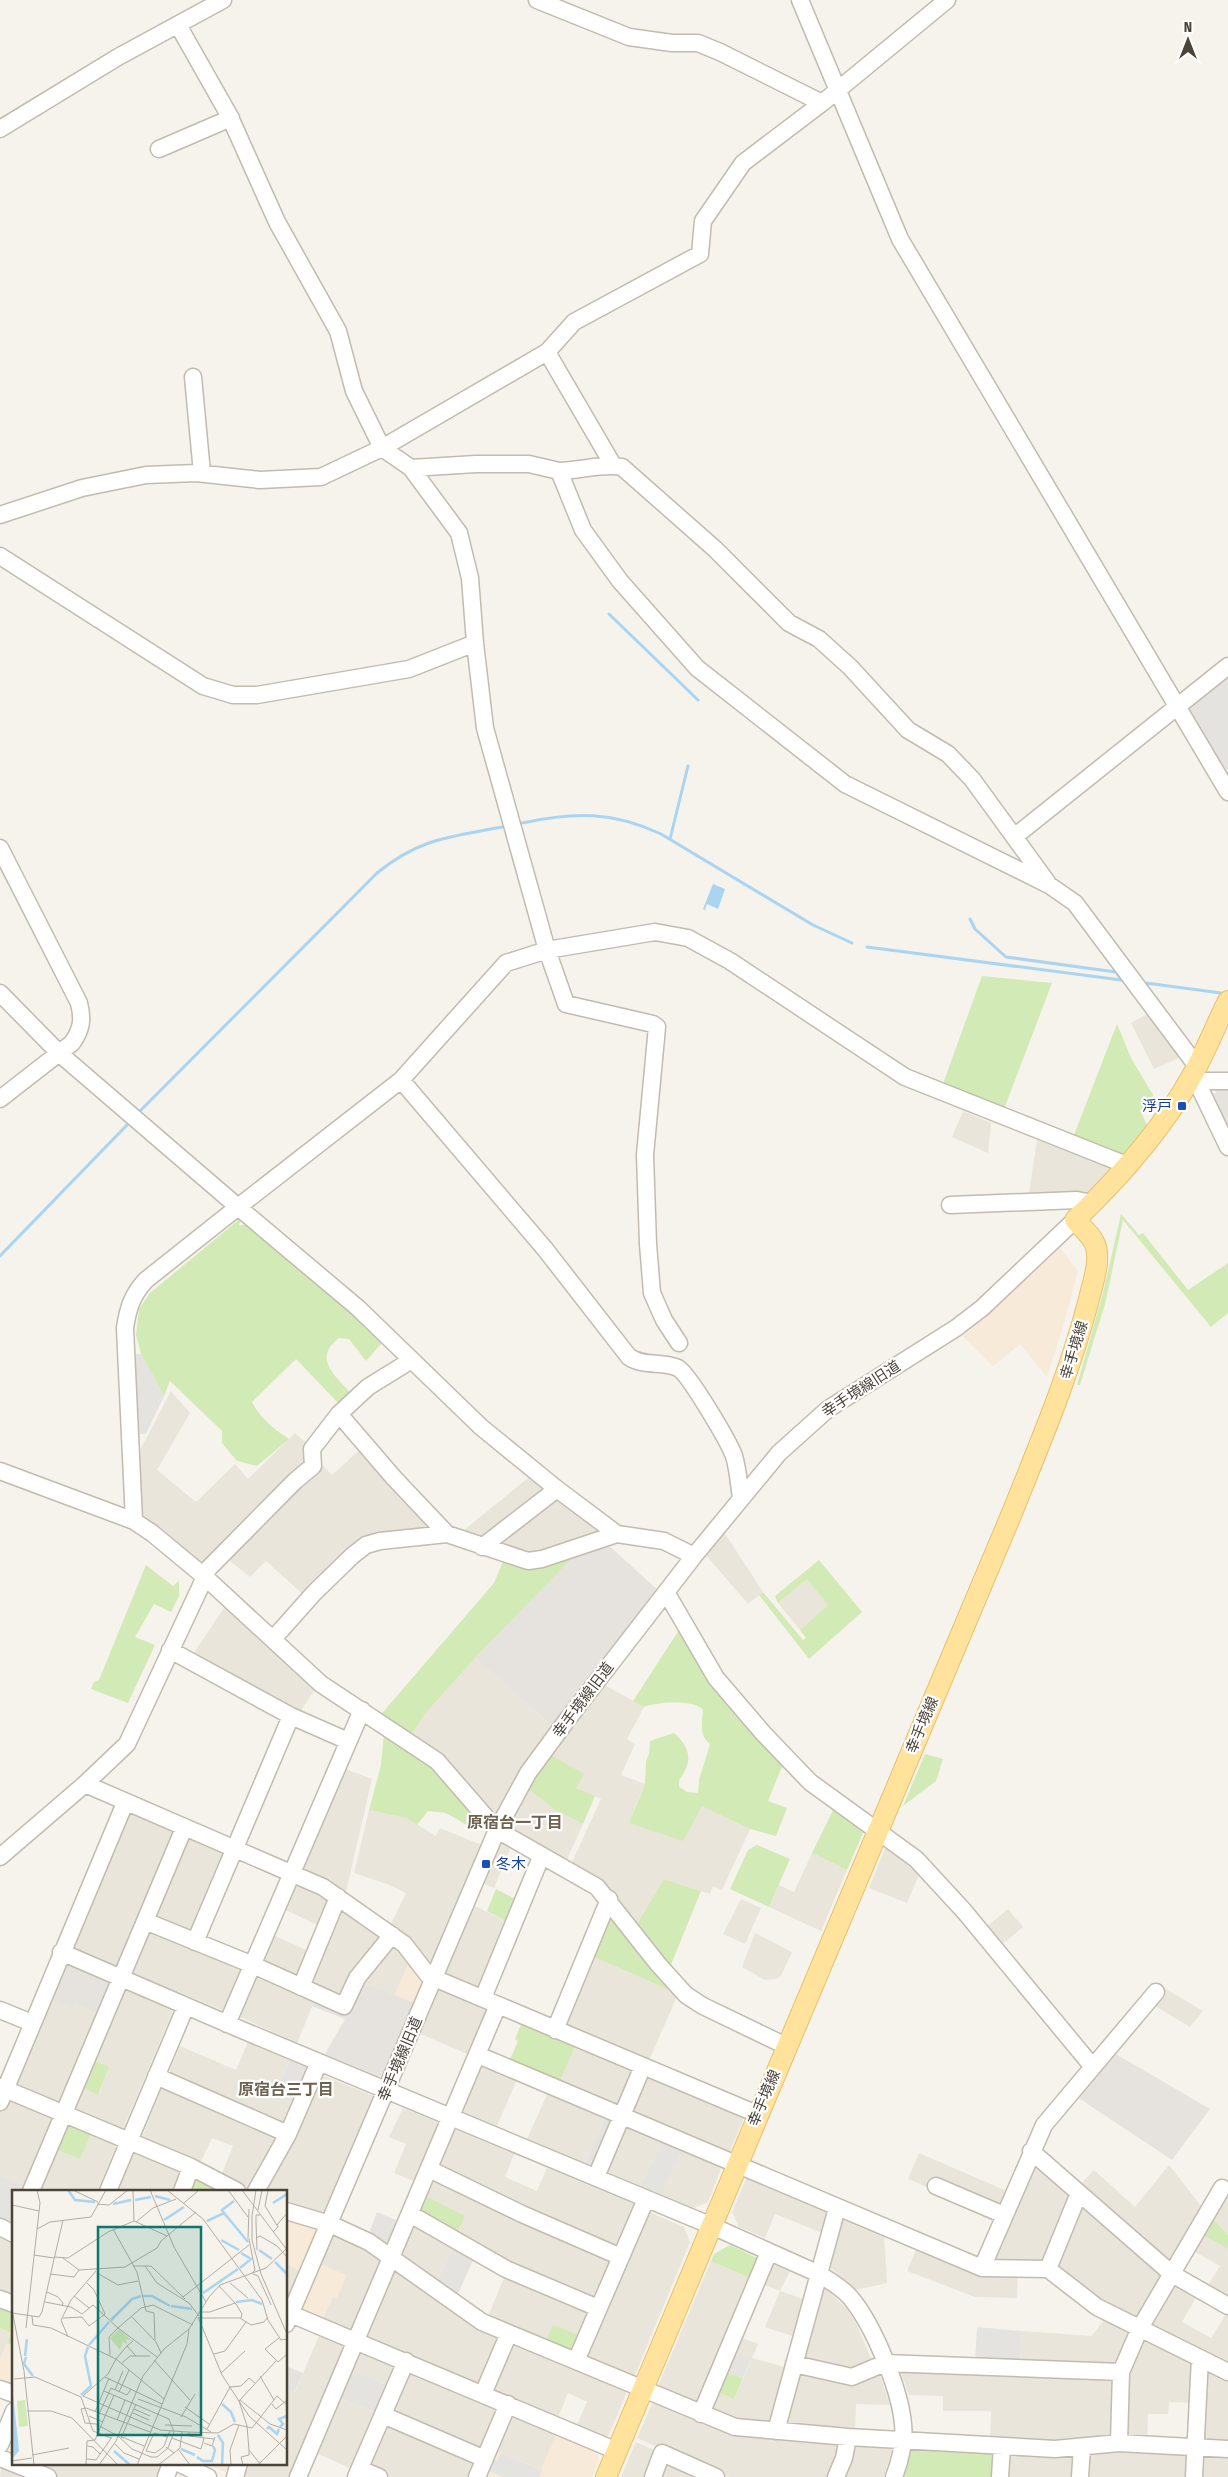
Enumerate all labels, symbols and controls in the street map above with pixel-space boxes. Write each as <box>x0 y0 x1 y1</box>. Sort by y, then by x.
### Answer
north arrow <box>1163 15 1213 65</box>
text: N <box>1184 19 1192 36</box>
place label: 浮戸 <box>1142 1097 1172 1115</box>
marker: 浮戸 <box>1176 1100 1188 1112</box>
street label: 幸手境線 <box>1057 1319 1091 1381</box>
street label: 幸手境線旧道 <box>818 1357 904 1421</box>
street label: 幸手境線旧道 <box>549 1659 617 1741</box>
street label: 幸手境線 <box>902 1694 942 1756</box>
district label: 原宿台一丁目 <box>467 1813 563 1832</box>
place label: 冬木 <box>496 1855 526 1873</box>
marker: 冬木 <box>480 1858 492 1870</box>
street label: 幸手境線旧道 <box>374 2014 426 2104</box>
street label: 幸手境線 <box>744 2067 784 2129</box>
district label: 原宿台三丁目 <box>238 2080 334 2099</box>
inset map <box>12 2190 288 2464</box>

